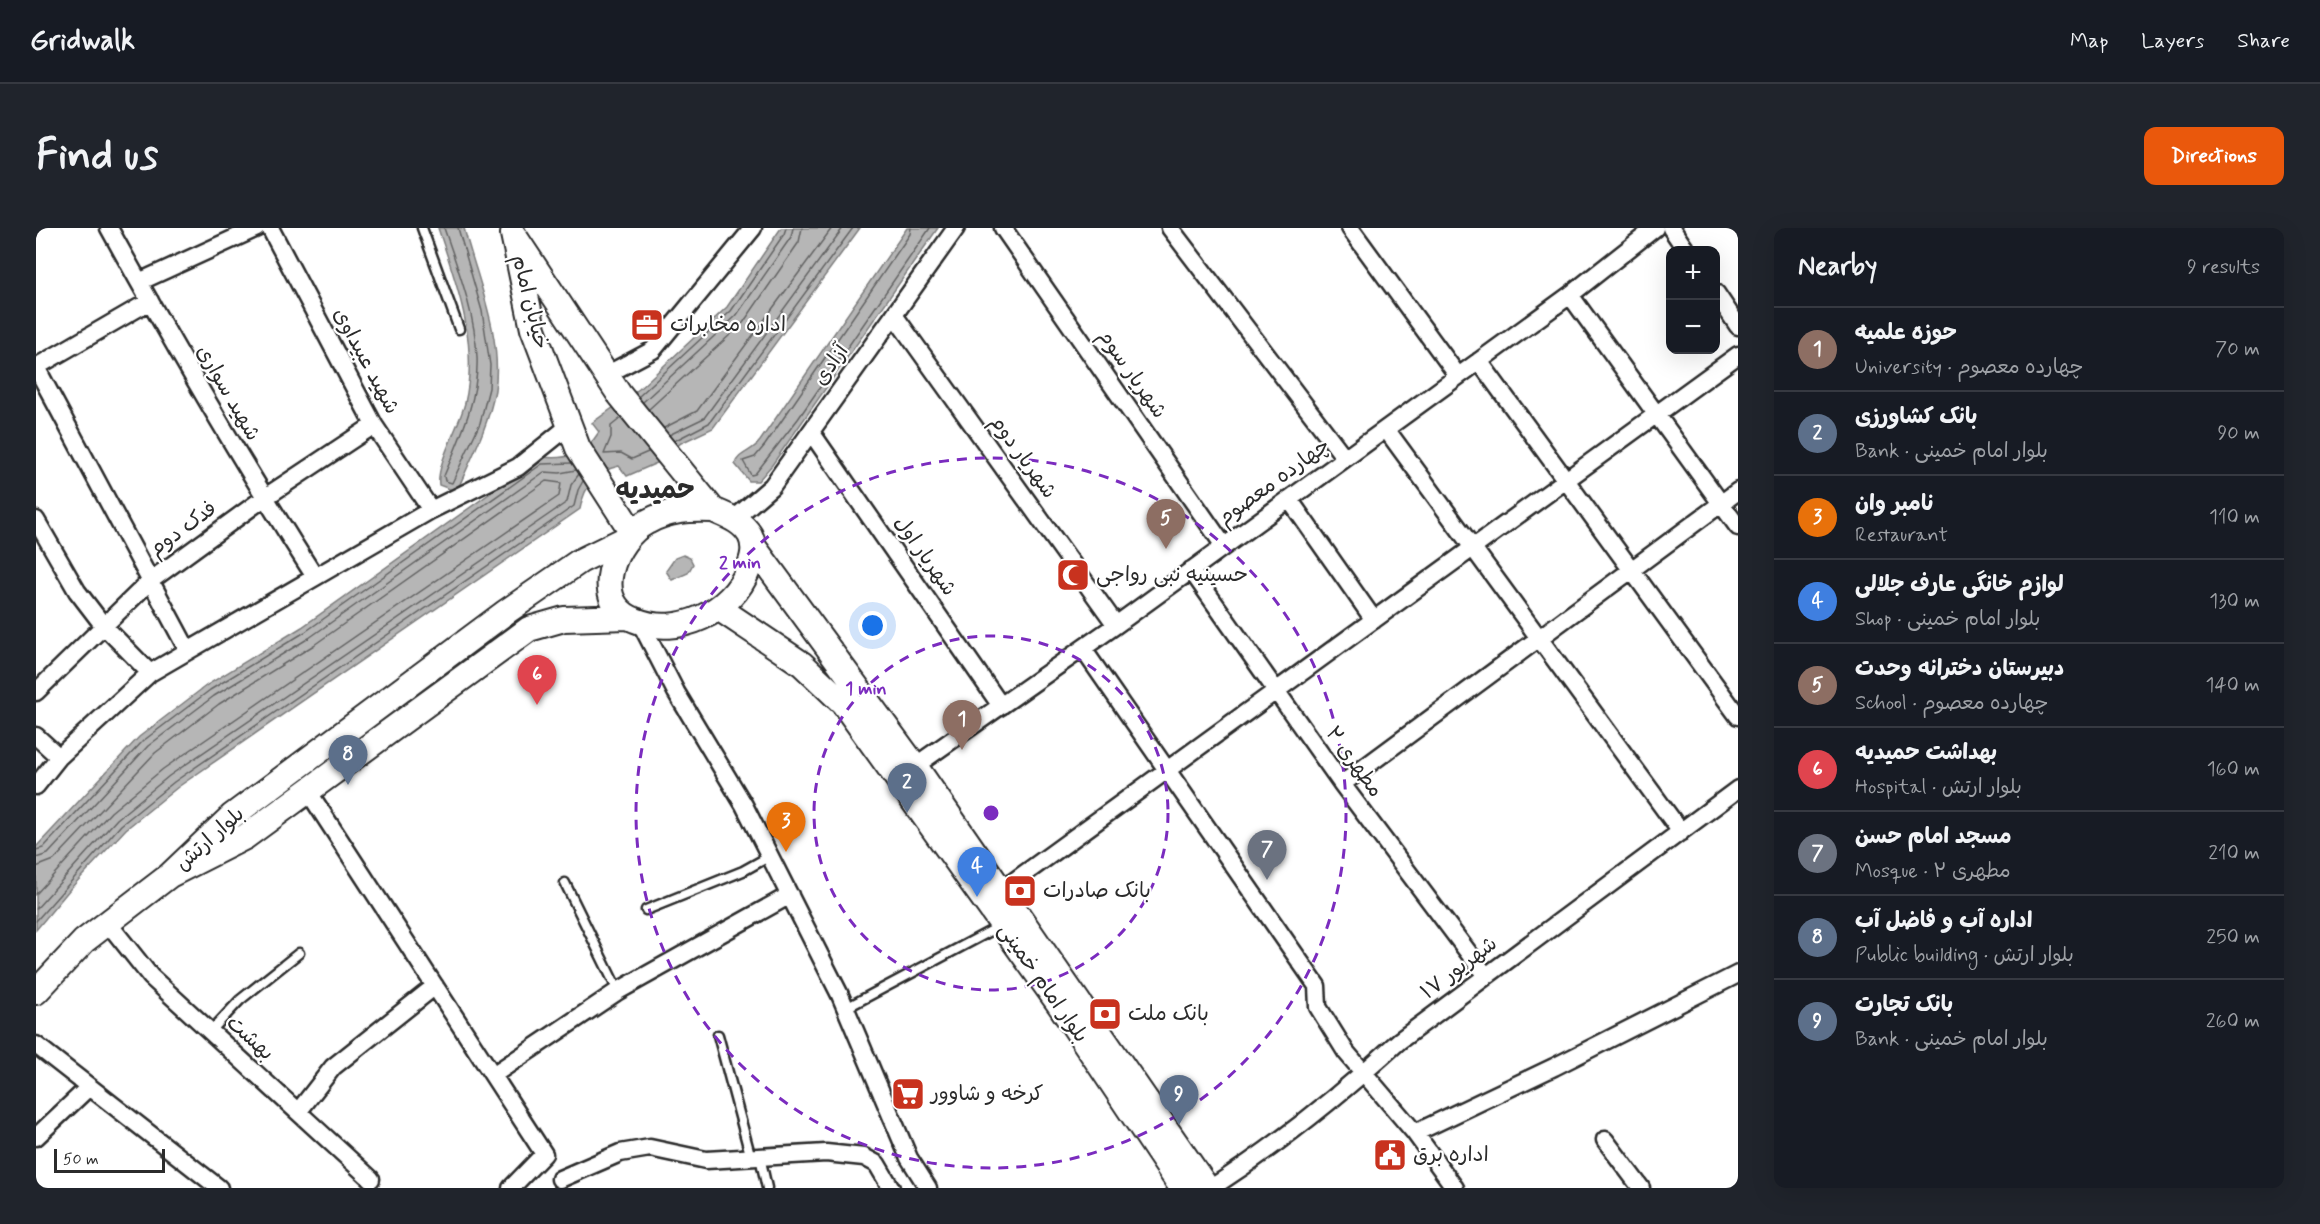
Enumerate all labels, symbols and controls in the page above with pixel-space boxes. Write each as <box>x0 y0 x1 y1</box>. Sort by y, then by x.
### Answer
text: Gridwalk <box>30 23 135 60</box>
text: Map <box>2070 27 2108 55</box>
text: Layers <box>2141 27 2204 55</box>
text: Share <box>2237 27 2290 55</box>
button: Directions <box>2144 127 2284 185</box>
text: Find us <box>36 129 158 184</box>
map controls <box>1666 246 1720 354</box>
button: + <box>1666 246 1720 300</box>
text: Nearby <box>1798 250 1877 284</box>
street label: خیابان امام <box>504 252 555 352</box>
text: 9 results <box>2187 254 2260 281</box>
button: − <box>1666 300 1720 354</box>
street label: شهید عبیداوی <box>326 303 406 419</box>
office icon: اداره مخابرات <box>629 307 665 343</box>
place label: اداره مخابرات <box>670 311 786 339</box>
text: حوزه علمیه <box>1855 319 1957 347</box>
street label: شهریار سوم <box>1090 324 1173 425</box>
text: 1 <box>1813 336 1822 363</box>
text: 70 m <box>2215 336 2260 363</box>
street label: آزادی <box>807 338 856 391</box>
street label: شهید سواری <box>189 340 267 446</box>
text: University · چهارده معصوم <box>1855 354 2084 381</box>
text: بانک کشاورزی <box>1855 403 1977 431</box>
street label: شهریار دوم <box>982 410 1063 505</box>
text: 2 <box>1813 420 1822 447</box>
text: 90 m <box>2217 420 2260 447</box>
street label: چهارده معصوم <box>1212 432 1336 533</box>
text: Bank · بلوار امام خمینی <box>1855 438 2048 465</box>
district label: حمیدیه <box>615 473 695 508</box>
text: نامبر وان <box>1855 490 1933 518</box>
street label: فدک دوم <box>144 495 223 564</box>
pin: 5 <box>1146 500 1186 549</box>
text: 3 <box>1813 504 1822 531</box>
text: 110 m <box>2209 504 2260 531</box>
street label: شهریار اول <box>887 510 963 602</box>
text: Restaurant <box>1855 522 1948 549</box>
text: 2 min <box>719 551 761 575</box>
mosque icon: حسینیه نبی رواجی <box>1055 557 1091 593</box>
place label: حسینیه نبی رواجی <box>1096 561 1248 589</box>
text: لوازم خانگی عارف جلالی <box>1855 571 2064 599</box>
text: 4 <box>1812 588 1823 615</box>
text: 130 m <box>2209 588 2260 615</box>
text: Shop · بلوار امام خمینی <box>1855 606 2040 633</box>
your location <box>858 611 887 640</box>
text: دبیرستان دخترانه وحدت <box>1855 655 2064 683</box>
pin: 6 <box>518 656 556 705</box>
text: 5 <box>1812 672 1824 699</box>
text: 140 m <box>2206 672 2260 699</box>
text: 1 min <box>845 677 887 701</box>
text: School · چهارده معصوم <box>1855 690 2049 717</box>
pin: 1 <box>942 700 982 750</box>
street label: مطهری ۲ <box>1319 721 1389 803</box>
pin: 8 <box>328 736 368 785</box>
text: بهداشت حمیدیه <box>1855 739 1997 767</box>
text: 6 <box>1812 756 1823 783</box>
text: 160 m <box>2207 756 2260 783</box>
pin: 2 <box>888 764 926 813</box>
text: Hospital · بلوار ارتش <box>1855 774 2022 801</box>
street label: بلوار ارتش <box>169 800 251 878</box>
pin: 3 <box>766 802 806 852</box>
centre of rings <box>981 803 1001 823</box>
text: مسجد امام حسن <box>1855 823 2012 851</box>
pin: 7 <box>1248 830 1286 880</box>
text: 7 <box>1811 840 1824 867</box>
text: 210 m <box>2208 840 2260 867</box>
pin: 4 <box>958 848 996 897</box>
text: Mosque · مطهری ۲ <box>1855 858 2011 885</box>
bank icon: بانک صادرات <box>1002 873 1038 909</box>
place label: بانک صادرات <box>1043 877 1151 905</box>
text: اداره آب و فاضل آب <box>1855 907 2032 935</box>
street label: بلوار امام خمینی <box>991 918 1095 1049</box>
text: 8 <box>1812 924 1823 951</box>
text: 250 m <box>2206 924 2260 951</box>
street label: ۱۷ شهریور <box>1415 930 1503 1006</box>
text: Public building · بلوار ارتش <box>1855 942 2074 969</box>
text: بانک تجارت <box>1855 991 1953 1019</box>
bank icon: بانک ملت <box>1087 996 1123 1032</box>
place label: بانک ملت <box>1128 1000 1209 1028</box>
text: 9 <box>1813 1008 1822 1035</box>
text: 260 m <box>2206 1008 2260 1035</box>
street label: بهشت <box>220 1009 280 1067</box>
text: Bank · بلوار امام خمینی <box>1855 1026 2048 1053</box>
supermarket icon: کرخه و شاوور <box>890 1076 926 1112</box>
pin: 9 <box>1160 1076 1198 1125</box>
place label: کرخه و شاوور <box>929 1080 1043 1108</box>
public building icon: اداره برق <box>1372 1137 1408 1173</box>
place label: اداره برق <box>1413 1141 1489 1169</box>
scale bar <box>54 1146 165 1174</box>
text: 50 m <box>63 1149 99 1170</box>

